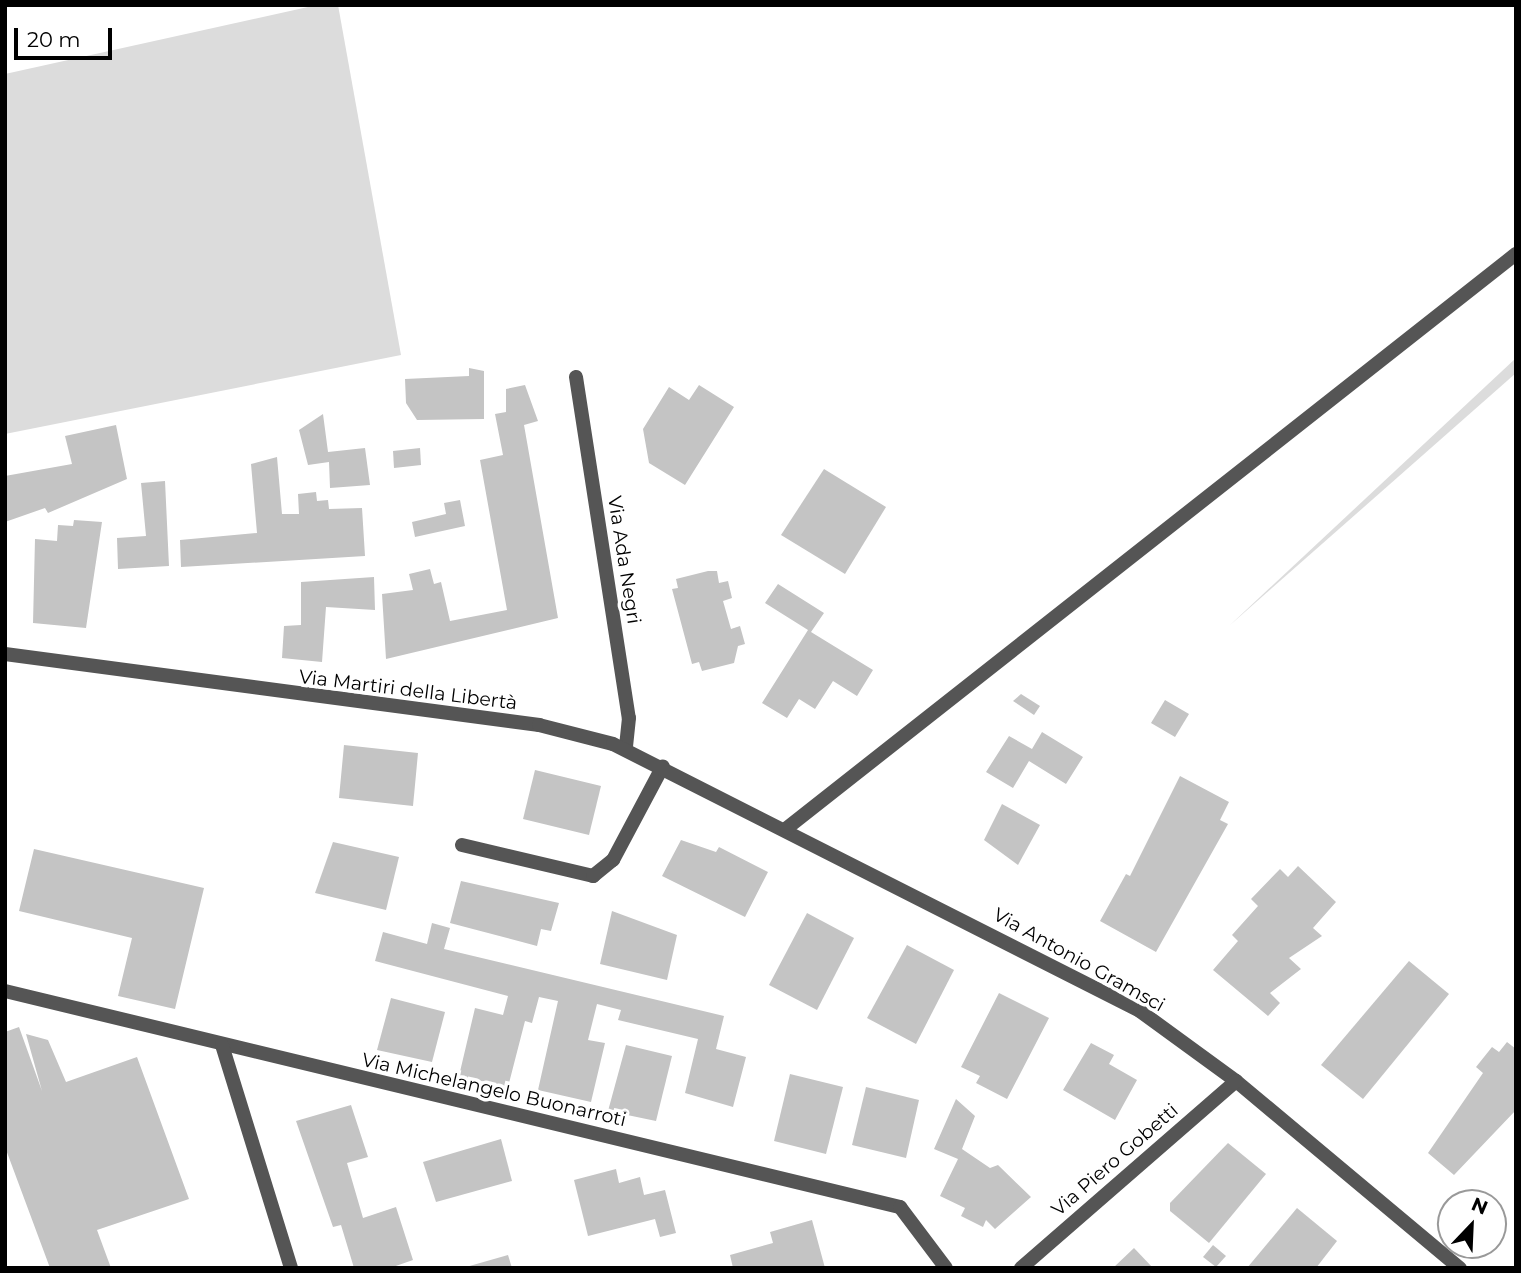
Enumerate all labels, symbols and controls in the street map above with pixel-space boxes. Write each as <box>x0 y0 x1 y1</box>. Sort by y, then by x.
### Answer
scale bar <box>18 14 116 58</box>
text: 20 m <box>27 27 81 52</box>
street label: Via Ada Negri <box>603 494 645 626</box>
street label: Via Martiri della Libertà <box>298 665 518 715</box>
street label: Via Antonio Gramsci <box>989 903 1169 1017</box>
street label: Via Michelangelo Buonarroti <box>360 1048 628 1132</box>
street label: Via Piero Gobetti <box>1047 1099 1183 1221</box>
north arrow <box>1437 1189 1507 1259</box>
text: N <box>1468 1192 1491 1220</box>

